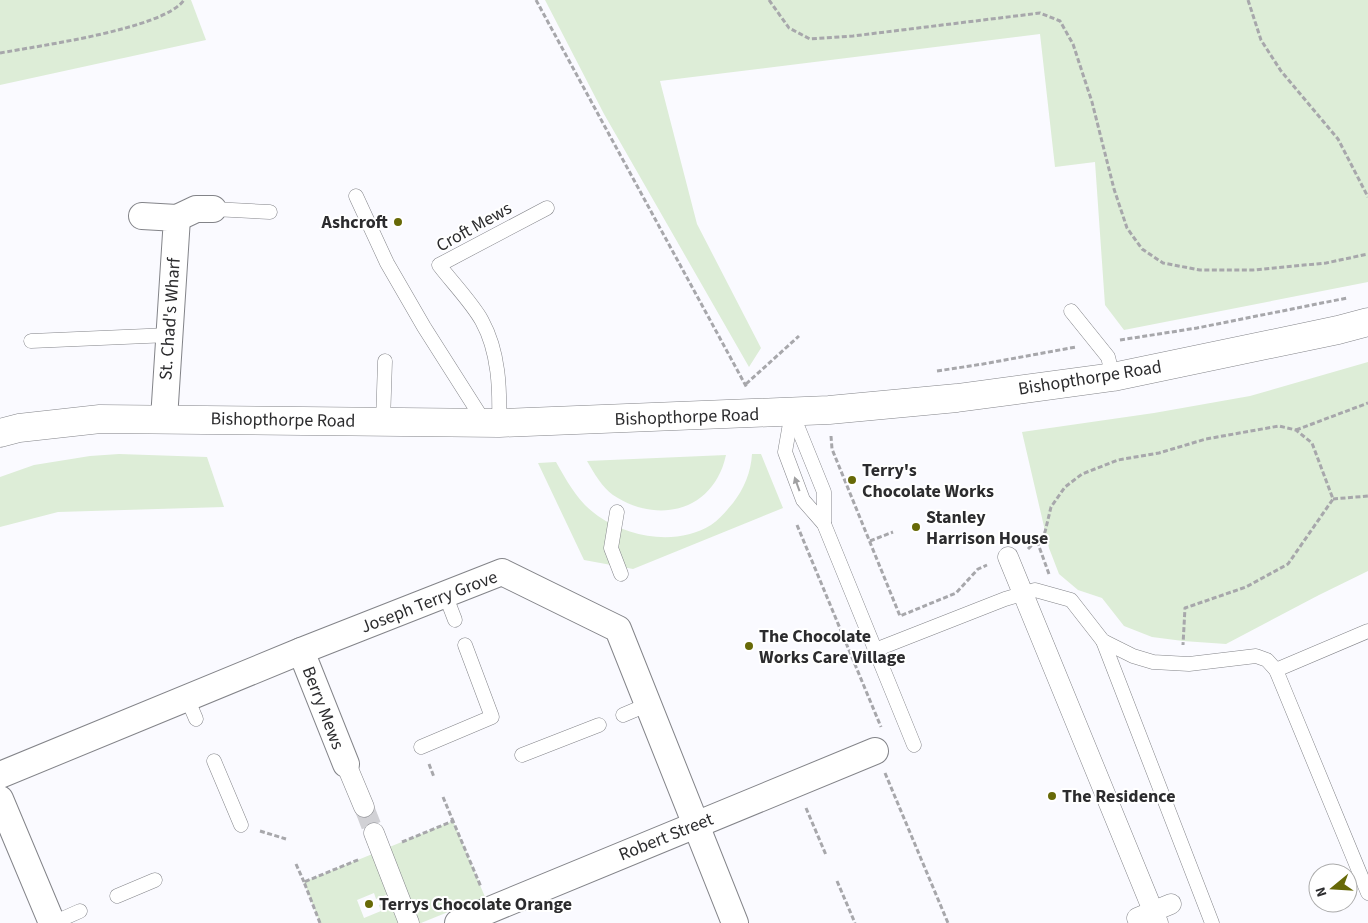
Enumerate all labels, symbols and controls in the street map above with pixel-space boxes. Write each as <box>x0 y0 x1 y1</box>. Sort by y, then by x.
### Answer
street label: Croft Mews <box>432 196 516 258</box>
place label: Ashcroft <box>320 210 389 235</box>
marker: Ashcroft <box>392 216 404 228</box>
street label: St. Chad's Wharf <box>153 256 187 381</box>
street label: Bishopthorpe Road <box>1017 354 1163 402</box>
street label: Bishopthorpe Road <box>614 402 760 432</box>
street label: Bishopthorpe Road <box>210 406 356 434</box>
place label: Terry's Chocolate Works <box>862 458 994 504</box>
marker: Terry's Chocolate Works <box>846 474 858 486</box>
one-way arrow <box>793 476 801 491</box>
place label: Stanley Harrison House <box>926 505 1048 551</box>
marker: Stanley Harrison House <box>910 521 922 533</box>
street label: Joseph Terry Grove <box>357 564 501 640</box>
place label: The Chocolate Works Care Village <box>759 624 905 670</box>
marker: The Chocolate Works Care Village <box>743 640 755 652</box>
street label: Berry Mews <box>296 663 350 753</box>
place label: The Residence <box>1062 784 1176 809</box>
marker: The Residence <box>1046 790 1058 802</box>
street label: Robert Street <box>615 807 717 867</box>
north arrow <box>1308 863 1358 913</box>
text: N <box>1311 884 1333 899</box>
place label: Terrys Chocolate Orange <box>379 892 572 917</box>
marker: Terrys Chocolate Orange <box>363 898 375 910</box>

